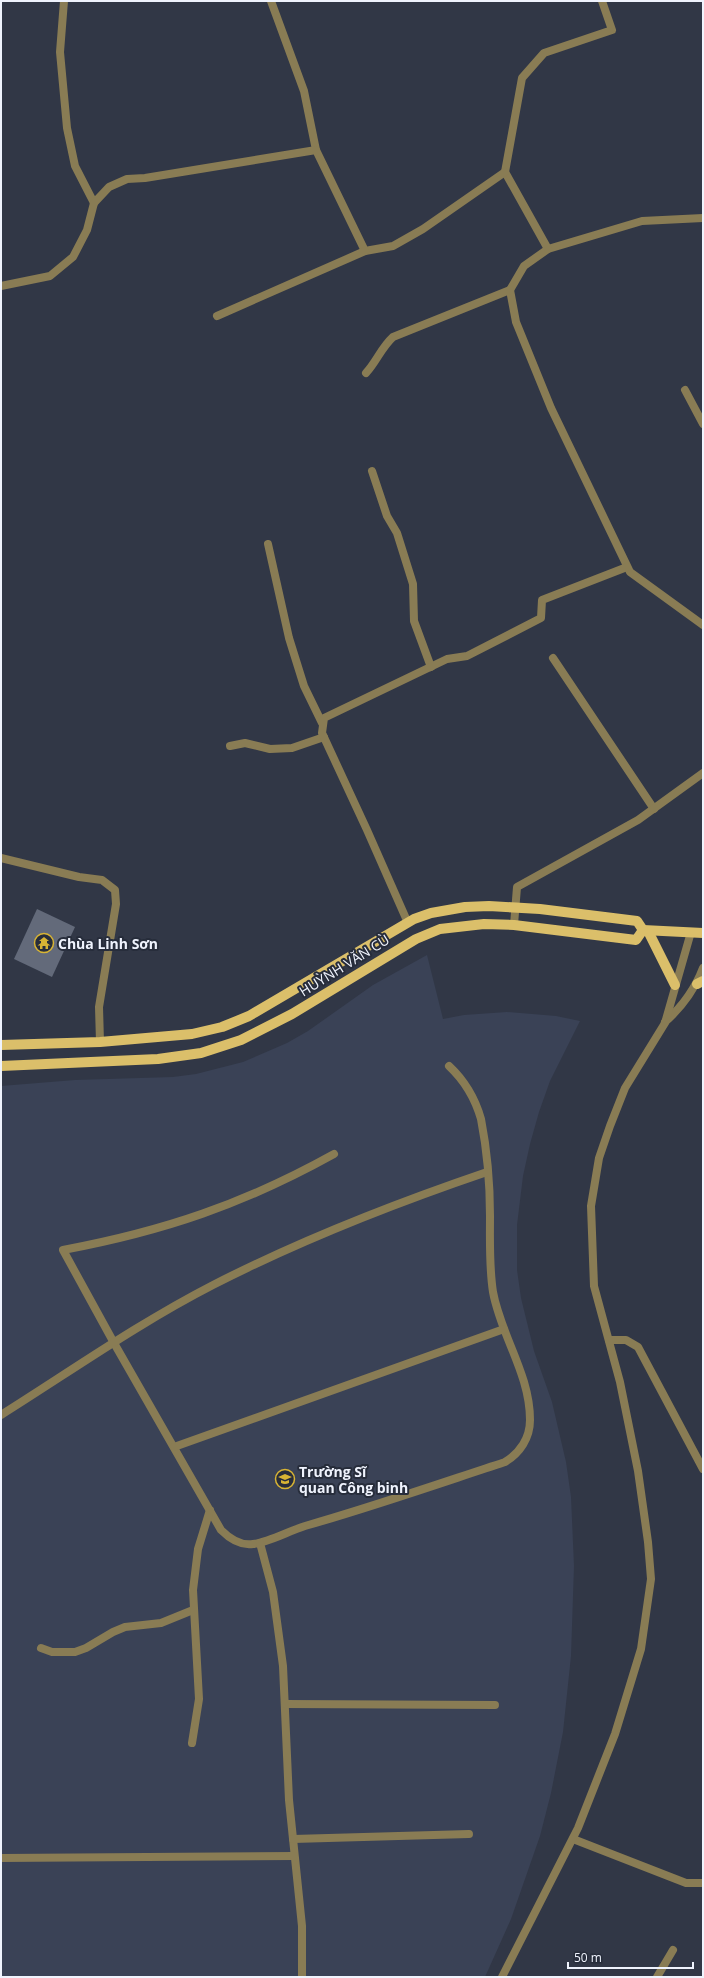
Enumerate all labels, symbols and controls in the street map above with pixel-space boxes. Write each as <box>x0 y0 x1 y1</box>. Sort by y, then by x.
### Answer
street label: HUỲNH VĂN CÙ <box>295 930 393 1000</box>
temple icon: Chùa Linh Sơn <box>33 932 55 954</box>
place label: Chùa Linh Sơn <box>58 934 158 953</box>
place label: Trường Sĩ quan Công binh <box>299 1462 408 1497</box>
school or university icon: Trường Sĩ quan Công binh <box>274 1468 296 1490</box>
scale bar <box>568 1944 693 1970</box>
text: 50 m <box>574 1949 602 1966</box>

